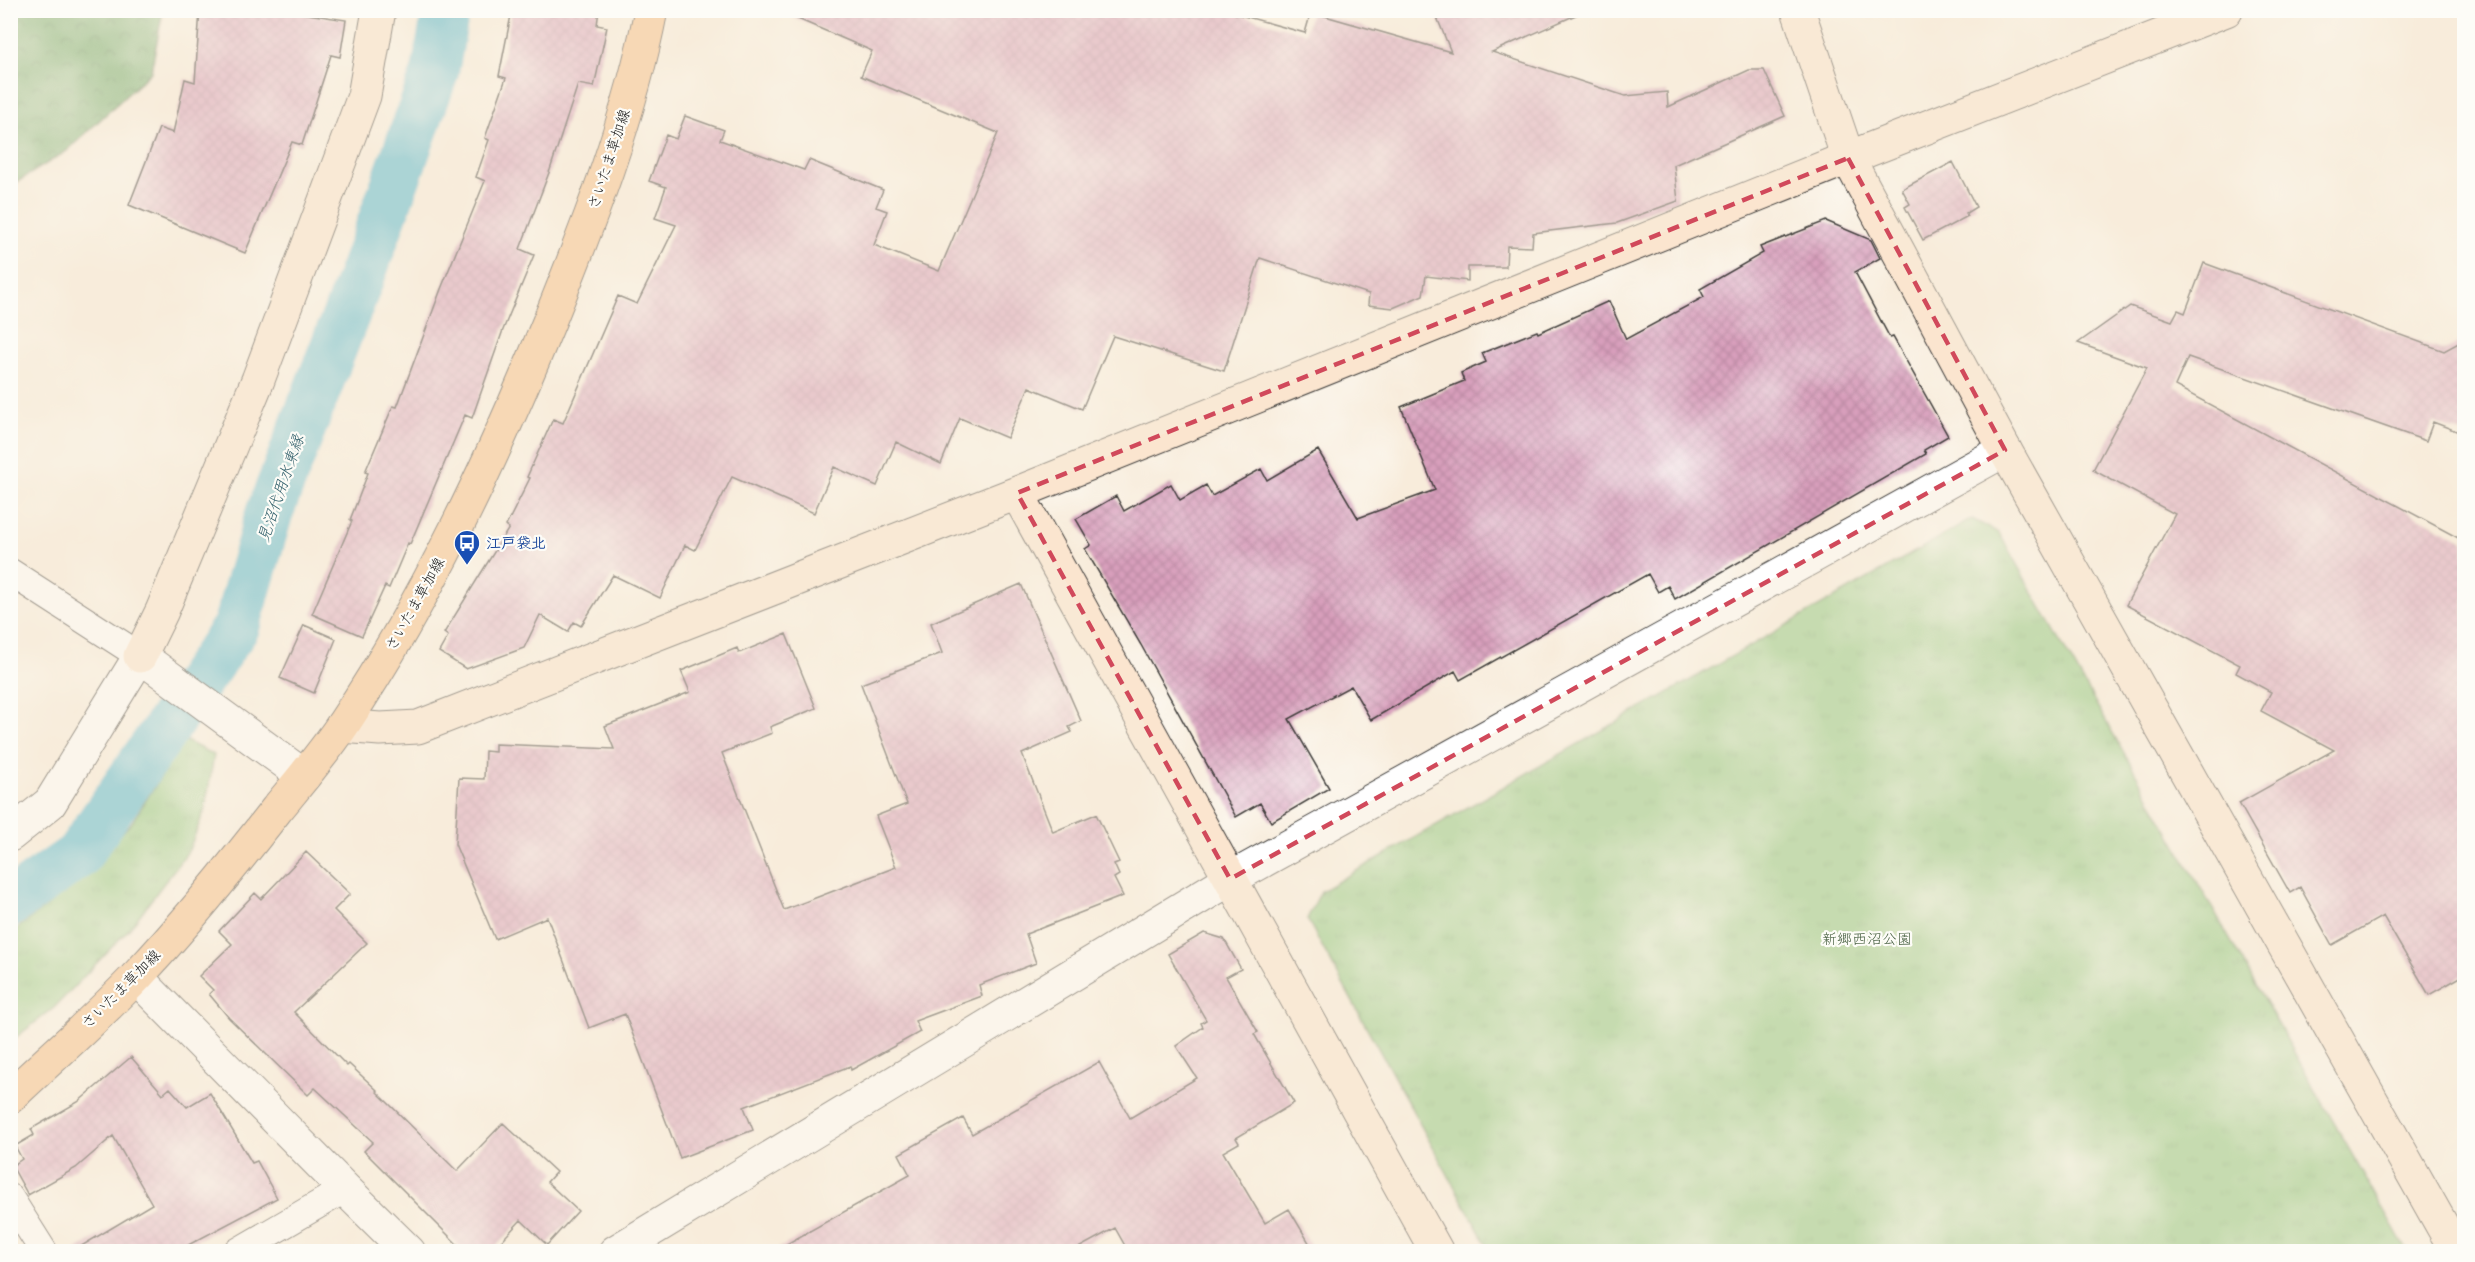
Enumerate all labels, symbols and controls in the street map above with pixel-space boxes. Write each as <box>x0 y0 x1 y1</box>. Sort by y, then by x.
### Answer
street label: さいたま草加線 <box>583 106 634 211</box>
water label: 見沼代用水東縁 <box>252 430 308 544</box>
bus stop icon: 江戸袋北 <box>452 528 482 566</box>
place label: 江戸袋北 <box>486 533 546 552</box>
street label: さいたま草加線 <box>381 553 448 654</box>
park label: 新郷西沼公園 <box>1822 929 1912 948</box>
street label: さいたま草加線 <box>77 945 164 1032</box>

